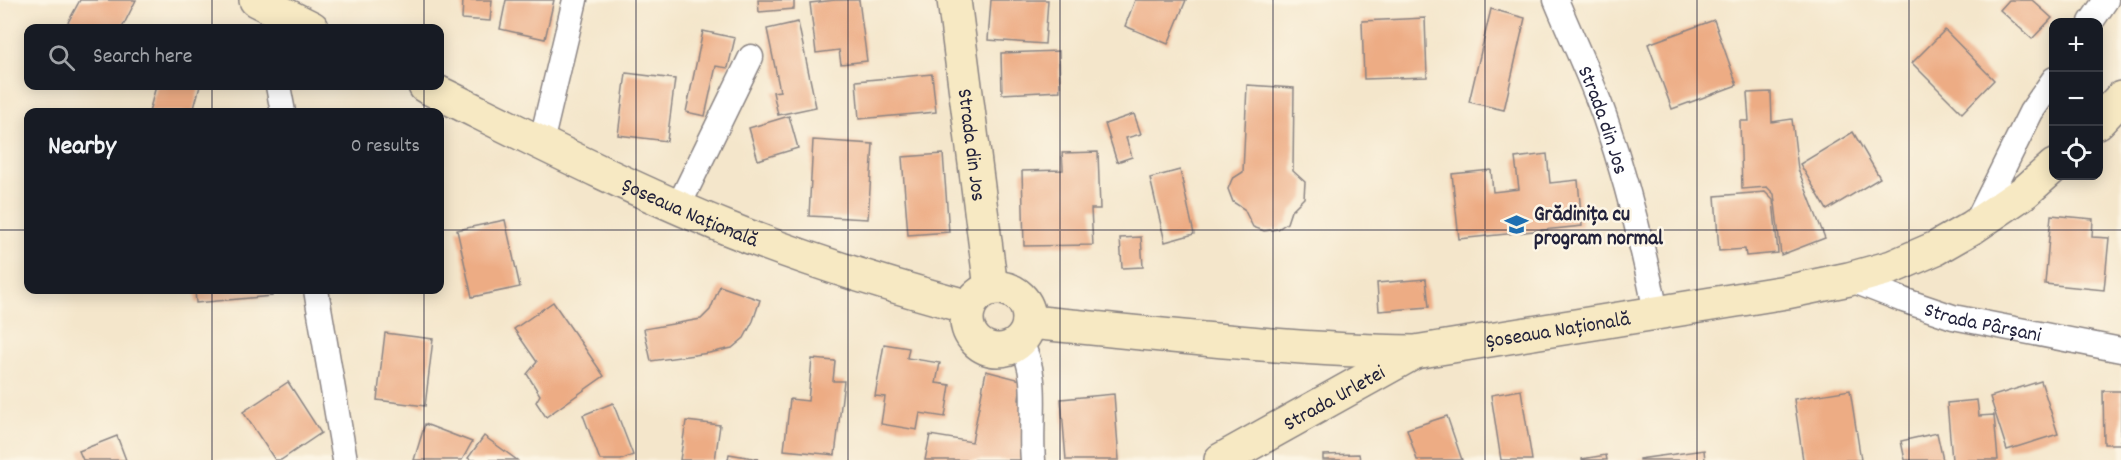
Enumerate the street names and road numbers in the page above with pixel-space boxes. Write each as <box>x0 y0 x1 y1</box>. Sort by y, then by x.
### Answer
street label: Strada din Jos <box>1568 62 1634 178</box>
street label: Strada din Jos <box>948 87 992 203</box>
street label: Șoseaua Națională <box>616 172 763 257</box>
street label: Strada Pârșani <box>1919 296 2044 352</box>
street label: Șoseaua Națională <box>1484 305 1633 358</box>
street label: Strada Urletei <box>1279 359 1392 440</box>

